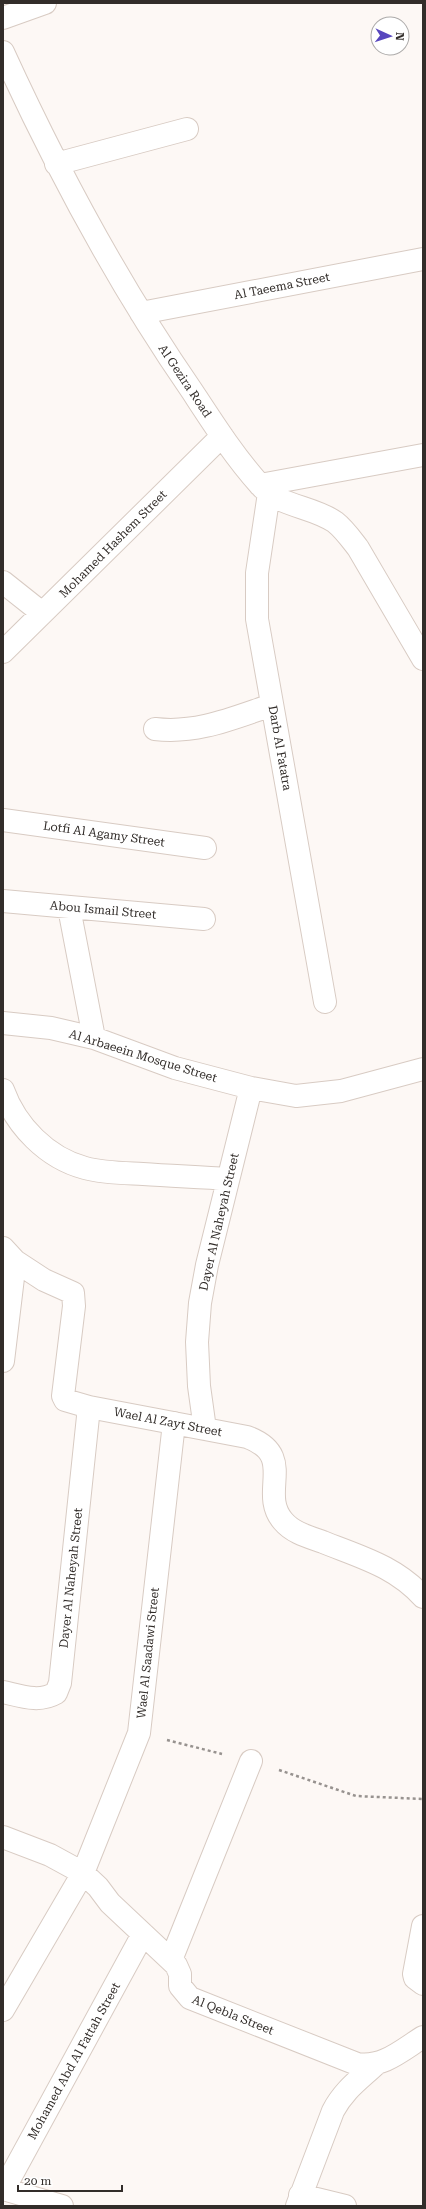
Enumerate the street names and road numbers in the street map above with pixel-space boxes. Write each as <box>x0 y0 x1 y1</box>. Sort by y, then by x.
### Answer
street label: Al Taeema Street <box>233 270 331 302</box>
street label: Al Gezira Road <box>156 342 215 420</box>
street label: Mohamed Hashem Street <box>56 487 170 601</box>
street label: Darb Al Fatatra <box>266 704 294 792</box>
street label: Lotfi Al Agamy Street <box>42 819 166 850</box>
street label: Abou Ismail Street <box>49 898 157 922</box>
street label: Al Arbaeein Mosque Street <box>67 1027 219 1085</box>
street label: Dayer Al Naheyah Street <box>196 1151 242 1292</box>
street label: Wael Al Zayt Street <box>113 1405 224 1439</box>
street label: Dayer Al Naheyah Street <box>57 1507 85 1649</box>
street label: Wael Al Saadawi Street <box>134 1586 162 1719</box>
street label: Mohamed Abd Al Fattah Street <box>25 1980 123 2142</box>
street label: Al Qebla Street <box>190 1992 276 2038</box>

